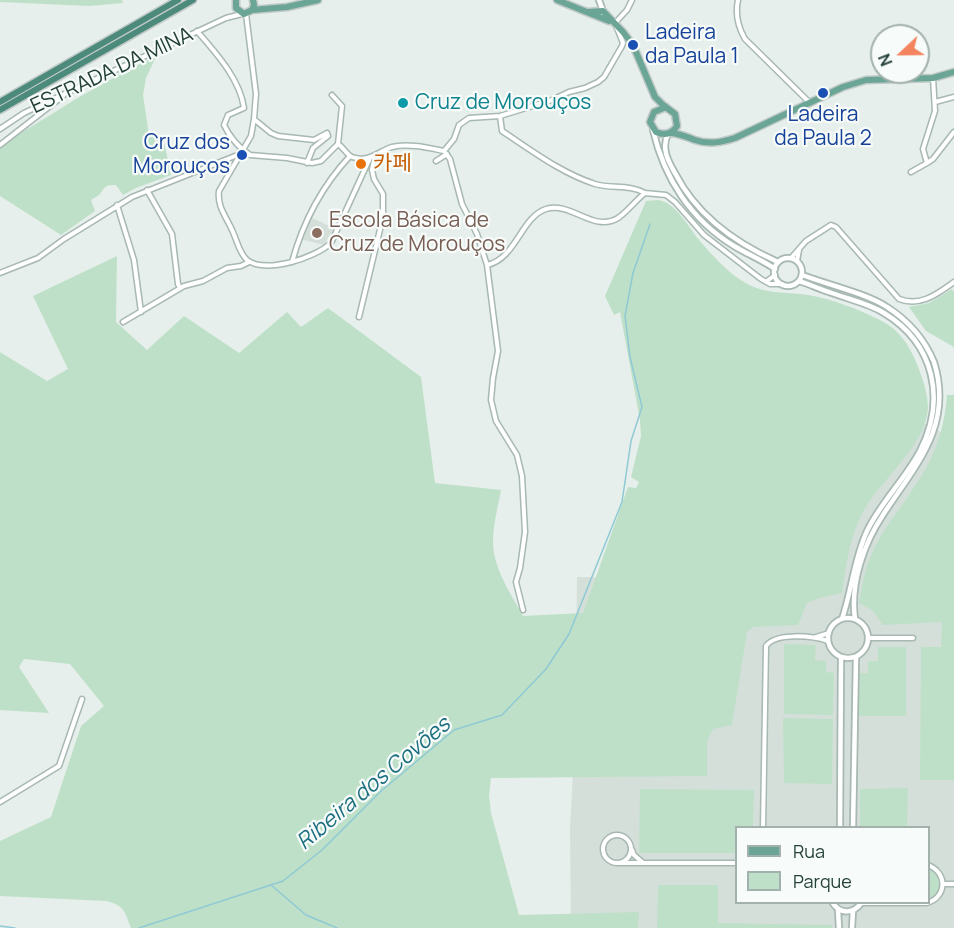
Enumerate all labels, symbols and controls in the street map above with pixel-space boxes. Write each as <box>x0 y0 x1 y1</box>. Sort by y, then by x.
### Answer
place label: Ladeira da Paula 1 <box>645 20 739 70</box>
street label: ESTRADA DA MINA <box>27 22 197 120</box>
north arrow <box>870 24 930 84</box>
marker: Ladeira da Paula 1 <box>626 38 640 52</box>
text: N <box>873 51 898 69</box>
marker: Ladeira da Paula 2 <box>816 86 830 100</box>
place label: Cruz de Morouços <box>415 90 591 116</box>
marker: Cruz de Morouços <box>396 96 410 110</box>
place label: Ladeira da Paula 2 <box>774 102 872 152</box>
place label: Cruz dos Morouços <box>133 130 230 180</box>
marker: Cruz dos Morouços <box>235 148 249 162</box>
place label: 카페 <box>373 151 412 177</box>
marker: 카페 <box>354 157 368 171</box>
place label: Escola Básica de Cruz de Morouços <box>329 208 505 258</box>
marker: Escola Básica de Cruz de Morouços <box>310 226 324 240</box>
water label: Ribeira dos Covões <box>292 712 456 856</box>
legend <box>735 826 930 904</box>
text: Rua <box>793 839 825 863</box>
text: Parque <box>793 869 852 893</box>

